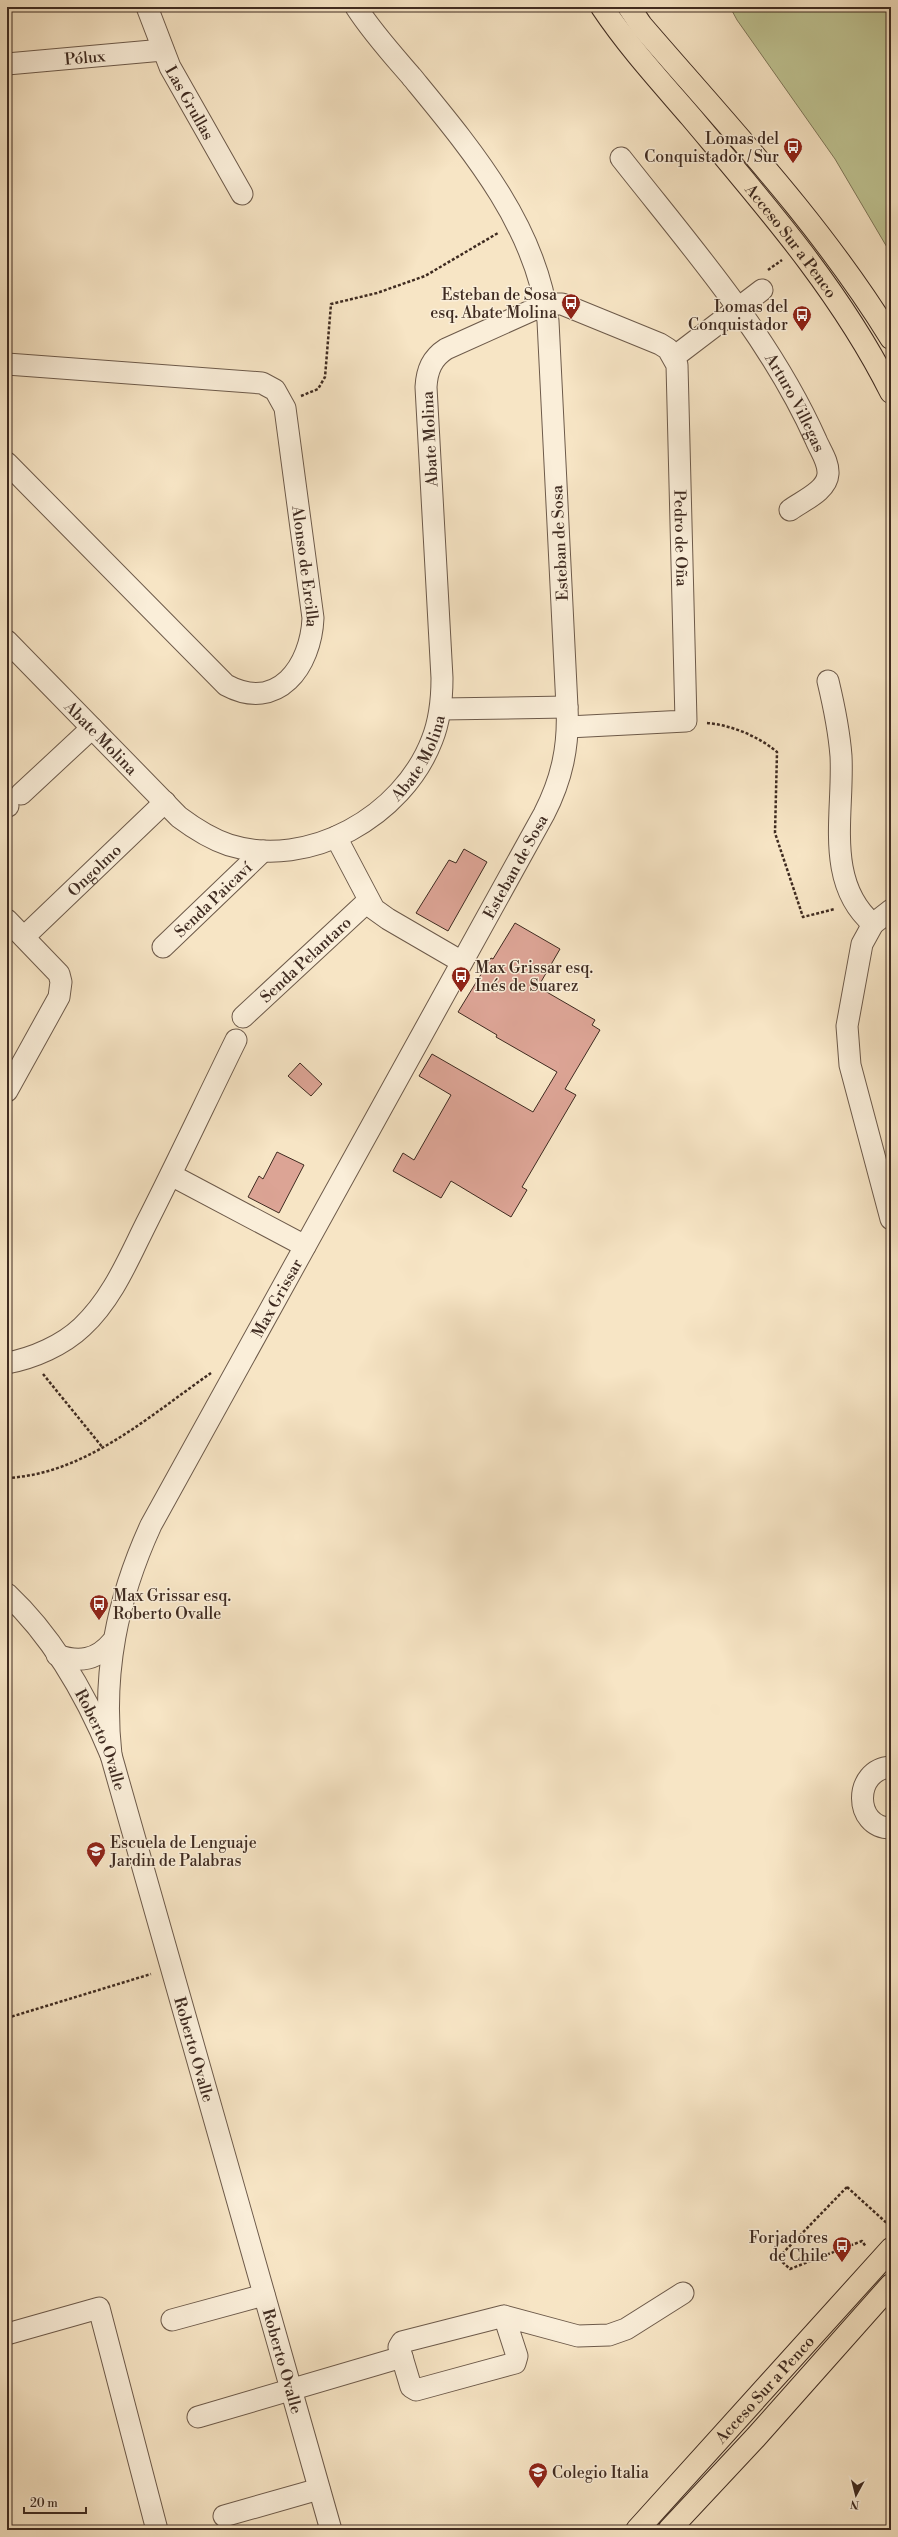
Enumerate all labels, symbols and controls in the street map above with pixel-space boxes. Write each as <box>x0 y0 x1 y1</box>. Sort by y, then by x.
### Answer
street label: Pólux <box>64 46 107 70</box>
street label: Las Grullas <box>160 62 218 144</box>
place label: Lomas del Conquistador / Sur <box>644 129 779 167</box>
bus stop icon: Lomas del Conquistador / Sur <box>782 136 804 164</box>
street label: Acceso Sur a Penco <box>740 179 841 302</box>
place label: Esteban de Sosa esq. Abate Molina <box>430 285 558 323</box>
bus stop icon: Esteban de Sosa esq. Abate Molina <box>560 292 582 320</box>
place label: Lomas del Conquistador <box>688 297 788 335</box>
bus stop icon: Lomas del Conquistador <box>791 304 813 332</box>
street label: Arturo Villegas <box>760 349 829 456</box>
street label: Abate Molina <box>417 390 443 488</box>
street label: Esteban de Sosa <box>547 484 573 601</box>
street label: Pedro de Oña <box>669 489 692 588</box>
street label: Alonso de Ercilla <box>287 503 322 629</box>
street label: Abate Molina <box>59 696 142 780</box>
street label: Abate Molina <box>386 713 450 806</box>
street label: Esteban de Sosa <box>479 811 553 922</box>
street label: Ongolmo <box>64 840 126 901</box>
street label: Senda Paicaví <box>170 858 257 942</box>
street label: Senda Pelantaro <box>256 913 356 1007</box>
place label: Max Grissar esq. Inés de Suarez <box>475 958 593 996</box>
bus stop icon: Max Grissar esq. Inés de Suarez <box>450 965 472 993</box>
street label: Max Grissar <box>248 1255 307 1341</box>
place label: Max Grissar esq. Roberto Ovalle <box>113 1586 231 1624</box>
bus stop icon: Max Grissar esq. Roberto Ovalle <box>88 1593 110 1621</box>
street label: Roberto Ovalle <box>70 1686 130 1793</box>
place label: Escuela de Lenguaje Jardin de Palabras <box>109 1833 257 1871</box>
school or university icon: Escuela de Lenguaje Jardin de Palabras <box>85 1840 107 1868</box>
street label: Roberto Ovalle <box>169 1995 218 2104</box>
place label: Forjadores de Chile <box>749 2228 828 2266</box>
bus stop icon: Forjadores de Chile <box>831 2235 853 2263</box>
street label: Roberto Ovalle <box>258 2306 306 2416</box>
street label: Acceso Sur a Penco <box>711 2332 819 2449</box>
school or university icon: Colegio Italia <box>527 2461 549 2489</box>
place label: Colegio Italia <box>552 2463 650 2483</box>
north arrow <box>836 2475 876 2515</box>
scale bar <box>24 2489 86 2515</box>
text: 20 m <box>30 2496 58 2511</box>
text: N <box>849 2496 860 2511</box>

